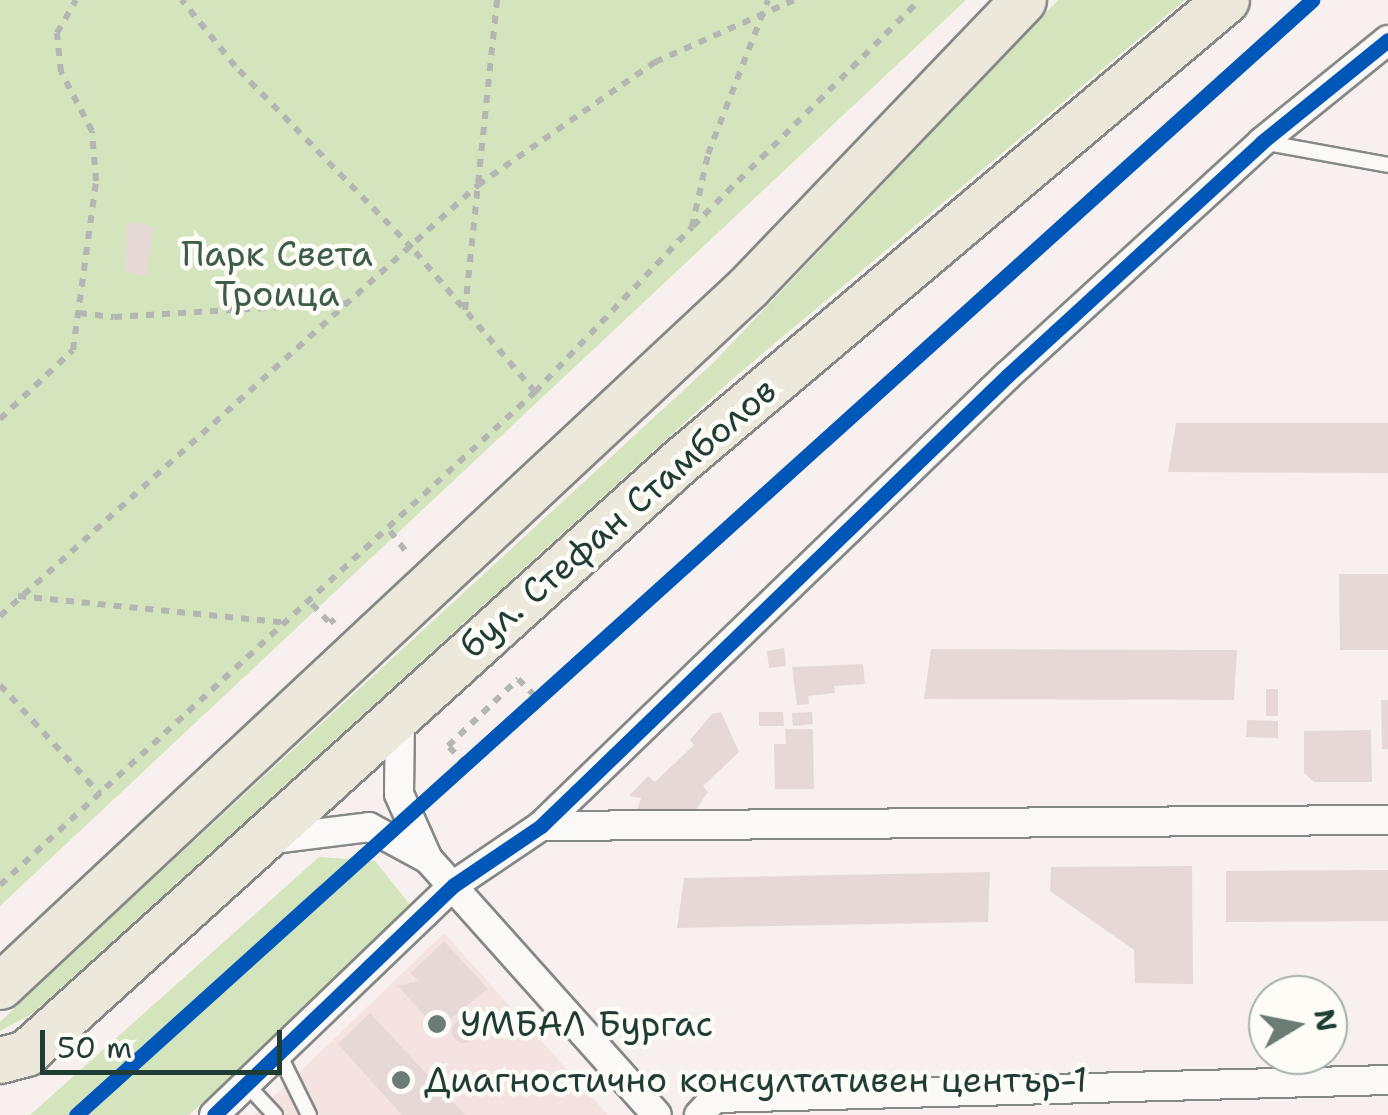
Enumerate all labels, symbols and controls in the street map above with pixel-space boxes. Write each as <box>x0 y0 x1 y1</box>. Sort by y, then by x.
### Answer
park label: Парк Света Троица <box>181 233 373 315</box>
street label: бул. Стефан Стамболов <box>451 369 785 667</box>
north arrow <box>1248 975 1348 1075</box>
place label: УМБАЛ Бургас <box>460 1003 713 1045</box>
text: N <box>1305 1006 1346 1034</box>
scale bar <box>45 1010 288 1072</box>
marker: УМБАЛ Бургас <box>424 1011 450 1037</box>
text: 50 m <box>57 1027 132 1068</box>
place label: Диагностично консултативен център-1 <box>424 1059 1088 1101</box>
marker: Диагностично консултативен център-1 <box>388 1067 414 1093</box>

